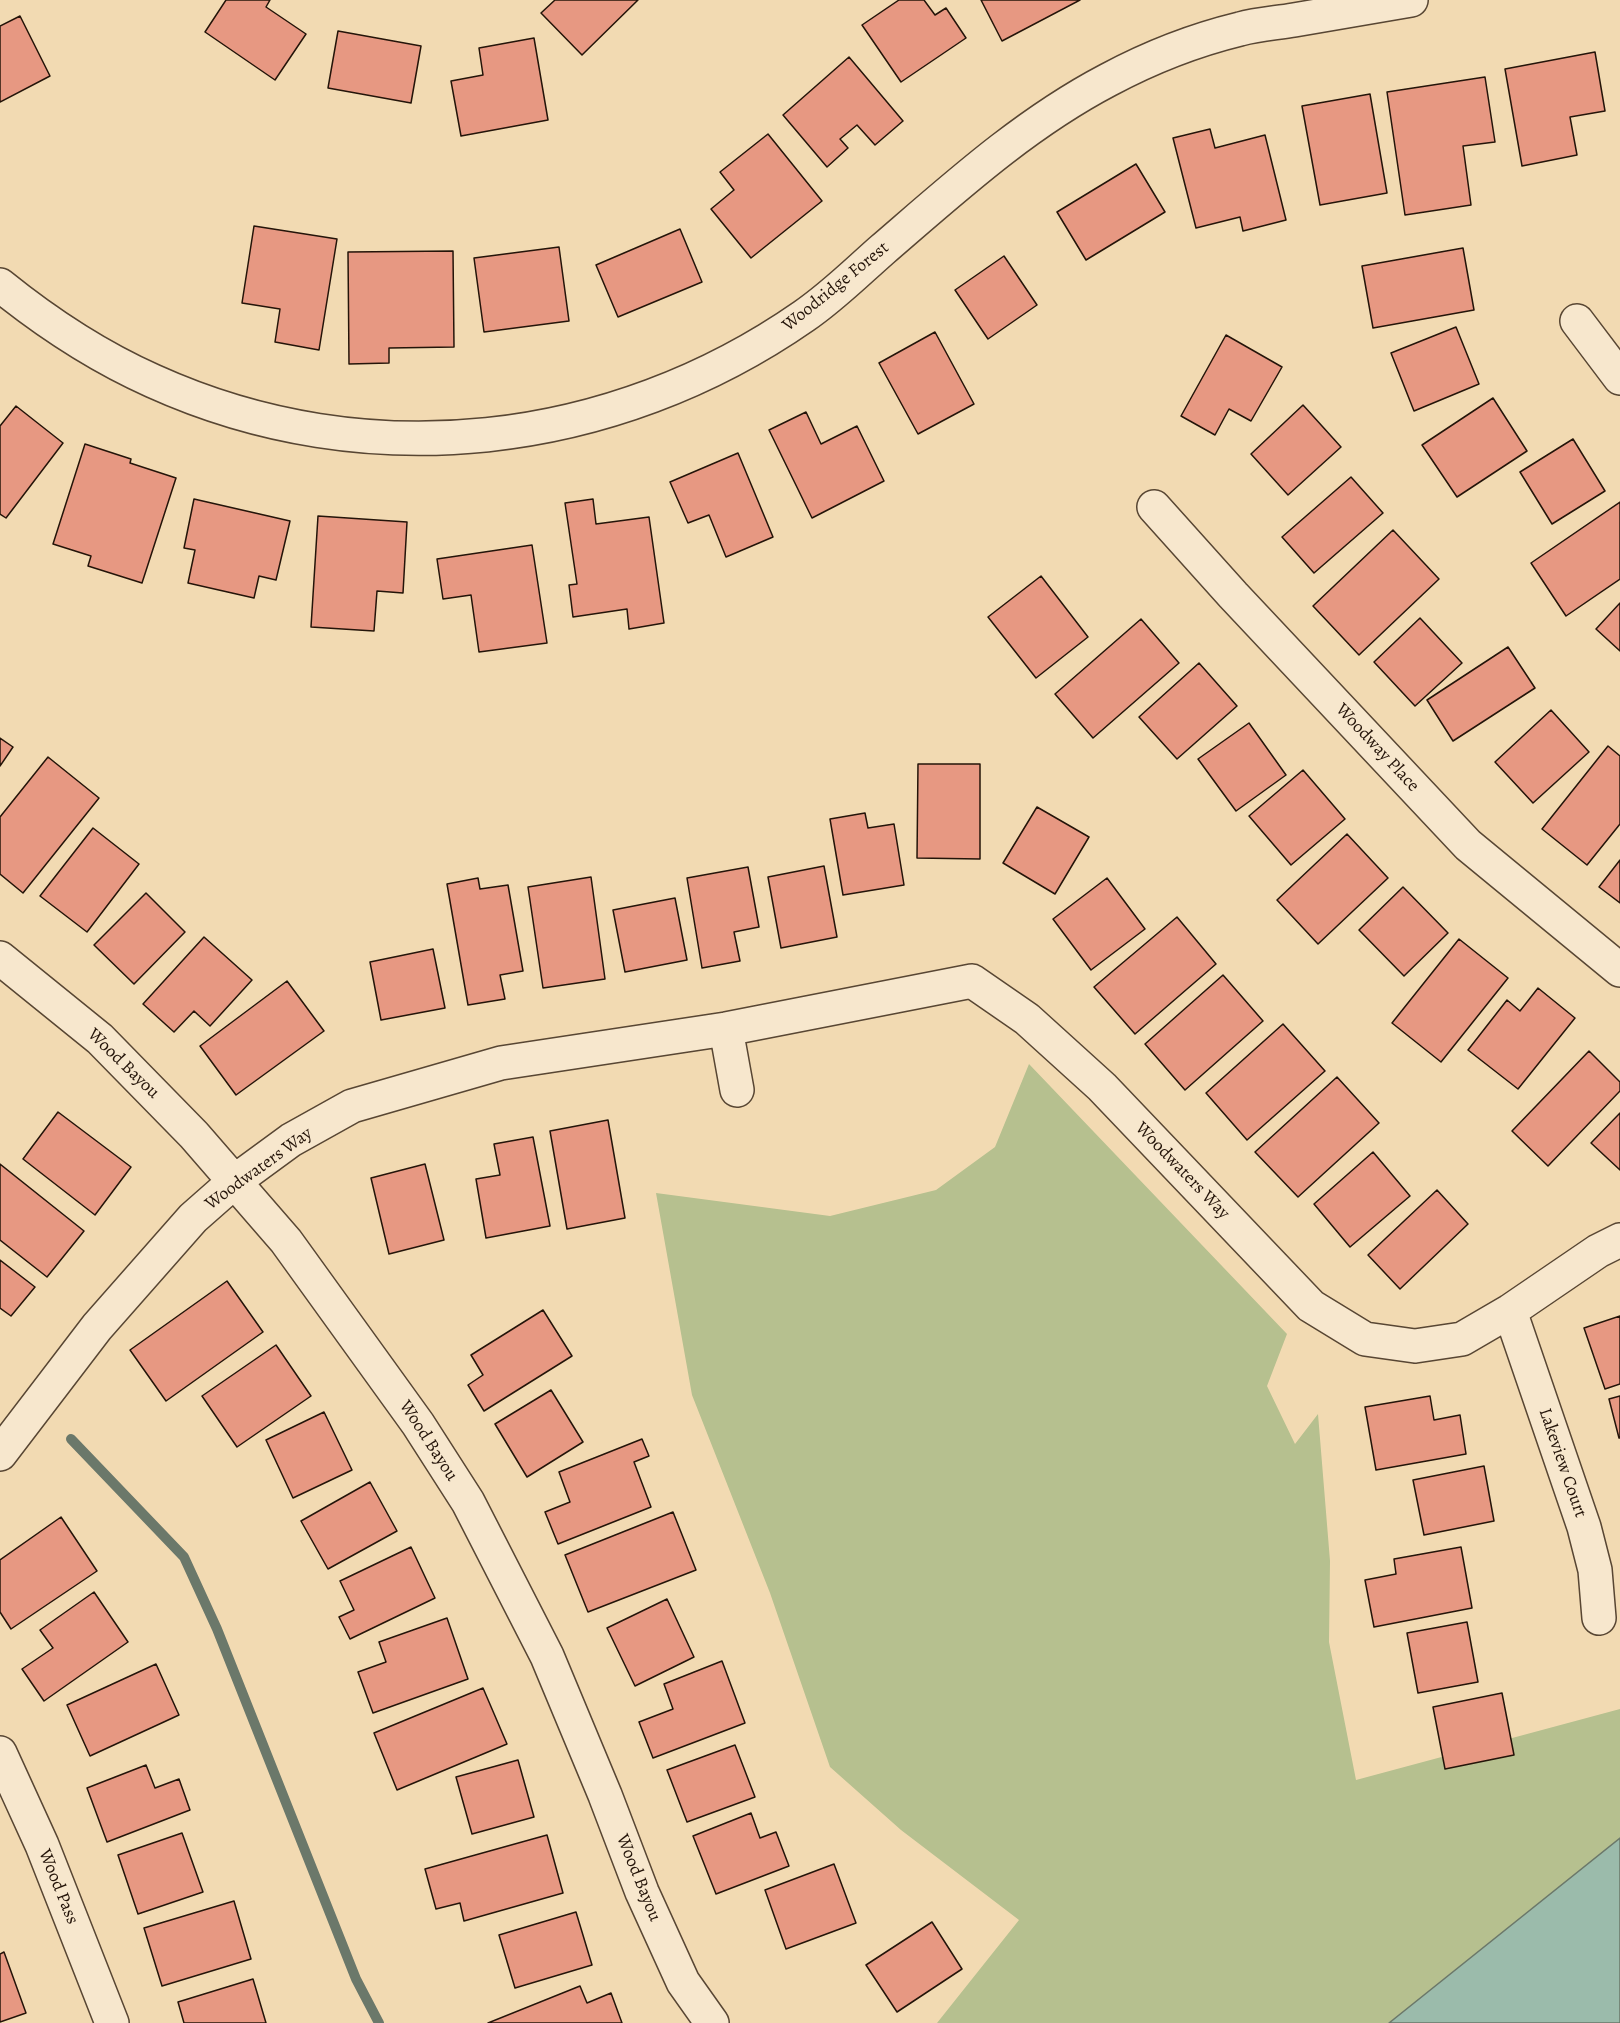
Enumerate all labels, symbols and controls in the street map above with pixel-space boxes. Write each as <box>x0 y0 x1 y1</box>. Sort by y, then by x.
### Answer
street label: Woodridge Forest <box>778 238 894 336</box>
street label: Woodway Place <box>1331 699 1423 797</box>
street label: Wood Bayou <box>82 1024 164 1104</box>
street label: Woodwaters Way <box>1130 1118 1234 1224</box>
street label: Woodwaters Way <box>201 1123 317 1215</box>
street label: Wood Bayou <box>394 1397 462 1485</box>
street label: Lakeview Court <box>1533 1406 1591 1520</box>
street label: Wood Bayou <box>611 1831 665 1925</box>
street label: Wood Pass <box>33 1846 83 1928</box>

